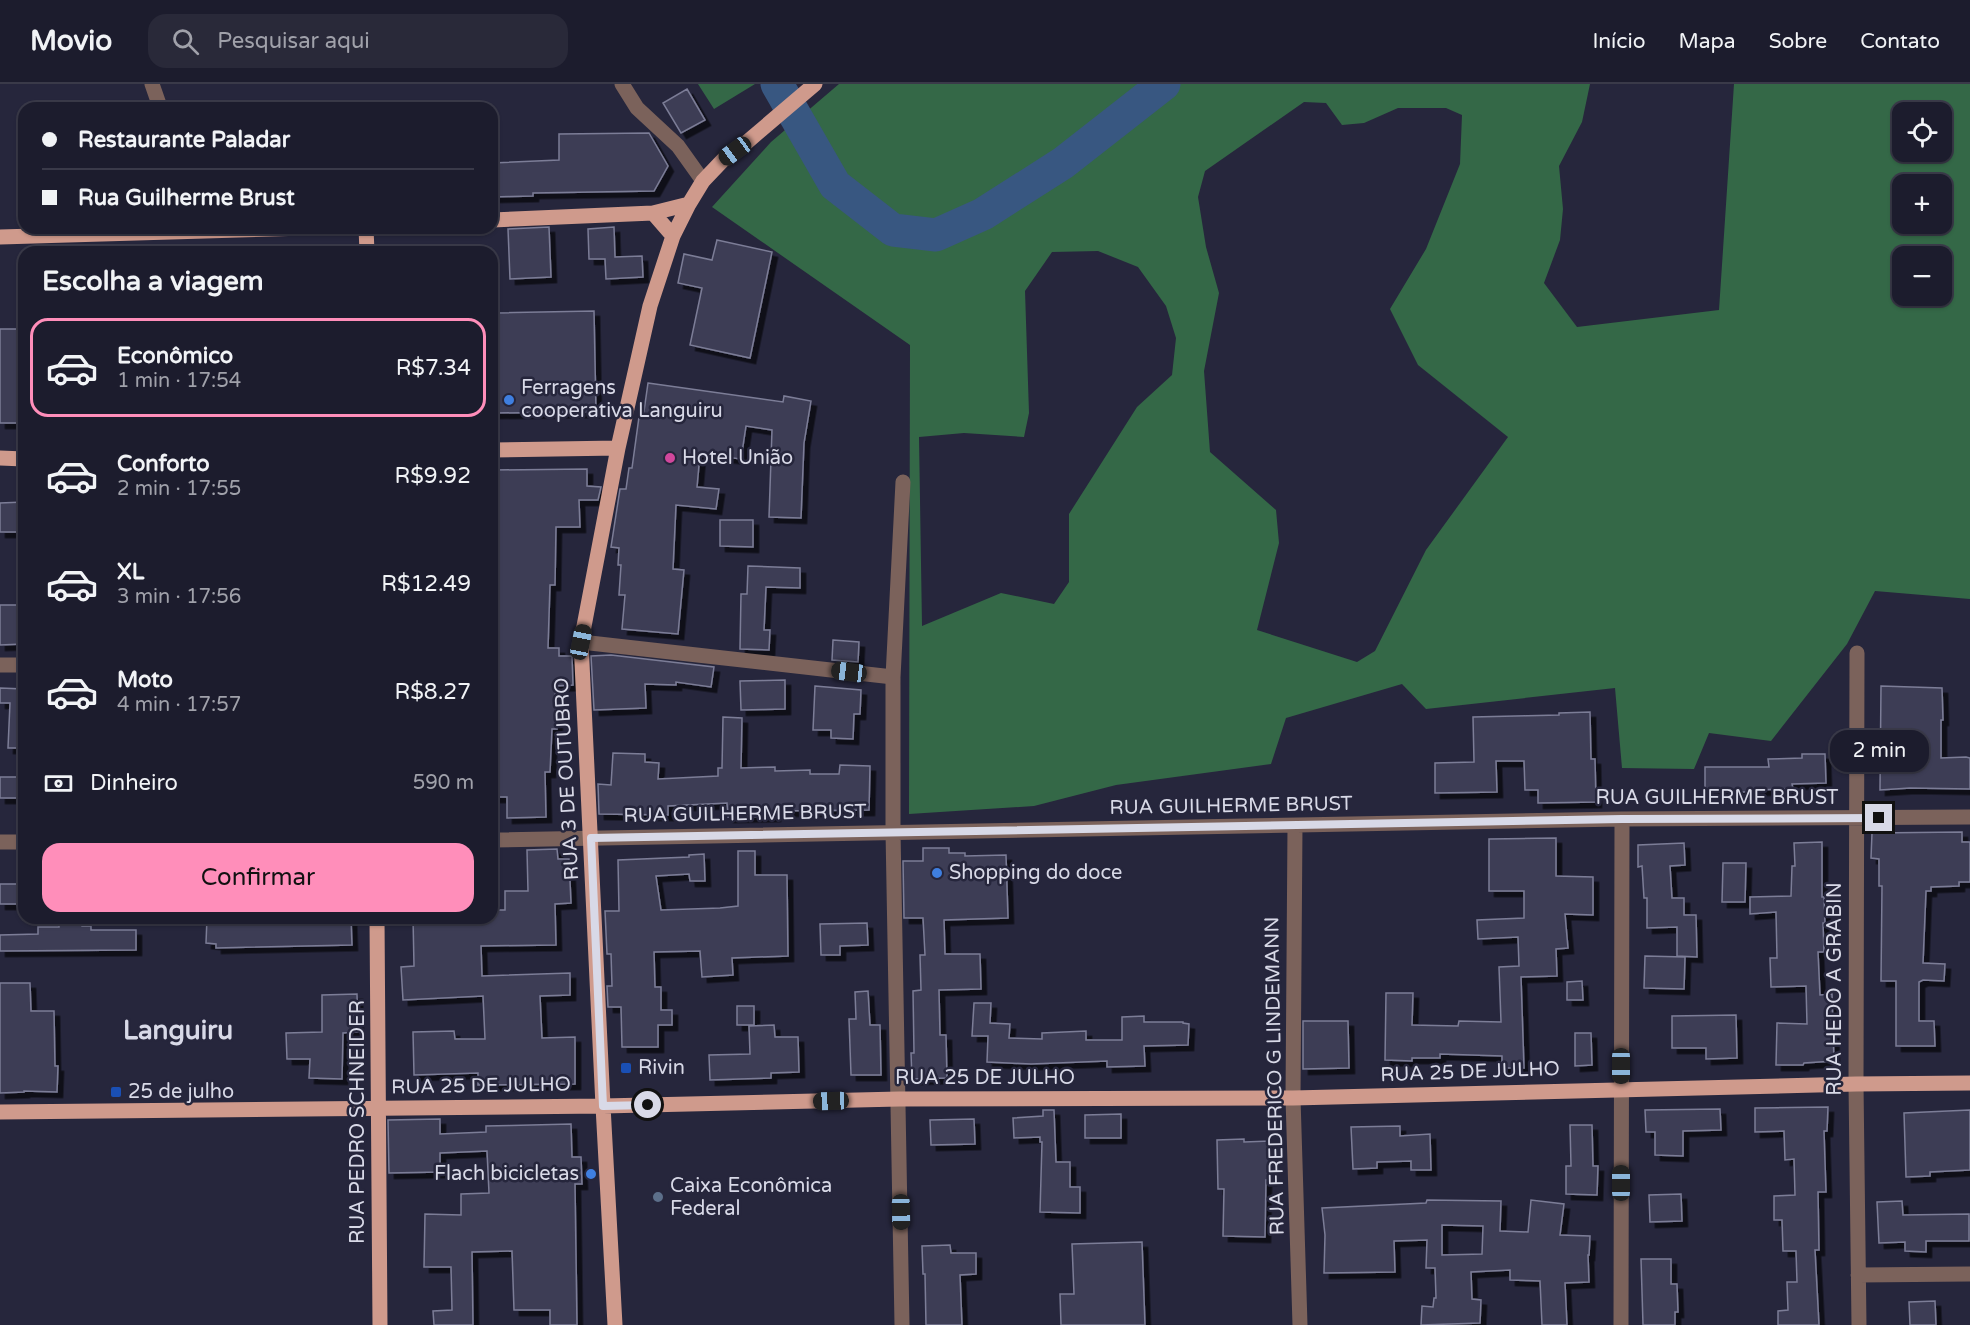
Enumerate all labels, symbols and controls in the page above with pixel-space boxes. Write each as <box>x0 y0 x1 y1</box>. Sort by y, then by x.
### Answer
search box <box>148 14 568 68</box>
text: Movio <box>30 24 112 58</box>
icon: search <box>169 25 202 58</box>
text: Pesquisar aqui <box>217 28 370 54</box>
text: Início <box>1593 29 1645 54</box>
text: Mapa <box>1678 29 1736 54</box>
text: Sobre <box>1769 29 1827 54</box>
text: Contato <box>1860 29 1940 54</box>
map controls <box>1892 102 1952 306</box>
button: locate <box>1892 102 1952 162</box>
text: Restaurante Paladar <box>78 127 290 153</box>
car <box>715 133 755 169</box>
button: + <box>1892 174 1952 234</box>
text: Rua Guilherme Brust <box>78 185 295 211</box>
button: − <box>1892 246 1952 306</box>
text: Escolha a viagem <box>42 265 264 298</box>
icon: car <box>45 341 99 395</box>
text: Econômico <box>117 343 233 369</box>
text: R$7.34 <box>396 355 471 381</box>
text: 1 min · 17:54 <box>117 369 241 393</box>
place label: Ferragens cooperativa Languiru <box>521 376 723 423</box>
marker: Ferragens cooperativa Languiru <box>502 393 516 407</box>
place label: Hotel União <box>682 446 793 470</box>
icon: car <box>45 449 99 503</box>
text: Conforto <box>117 451 210 477</box>
marker: Hotel União <box>663 451 677 465</box>
text: R$9.92 <box>395 463 471 489</box>
text: 2 min · 17:55 <box>117 477 241 501</box>
icon: car <box>45 557 99 611</box>
text: XL <box>117 559 144 585</box>
text: R$12.49 <box>381 571 471 597</box>
text: 3 min · 17:56 <box>117 585 241 609</box>
car <box>569 623 593 661</box>
car <box>830 661 868 683</box>
icon: car <box>45 665 99 719</box>
text: Moto <box>117 667 173 693</box>
street label: RUA 3 DE OUTUBRO <box>550 677 584 881</box>
text: R$8.27 <box>395 679 471 705</box>
text: 4 min · 17:57 <box>117 693 241 717</box>
callout: 2 min <box>1830 731 1928 773</box>
text: 2 min <box>1853 739 1906 763</box>
icon: cash <box>42 767 75 800</box>
text: Dinheiro <box>90 770 178 796</box>
text: 590 m <box>413 771 474 795</box>
street label: RUA GUILHERME BRUST <box>1595 786 1839 810</box>
street label: RUA GUILHERME BRUST <box>1109 792 1353 820</box>
street label: RUA GUILHERME BRUST <box>623 800 867 828</box>
route end <box>1865 804 1892 831</box>
button: Confirmar <box>42 843 474 912</box>
place label: Shopping do doce <box>949 861 1122 885</box>
marker: Shopping do doce <box>930 866 944 880</box>
street label: RUA HEDO A GRABIN <box>1823 882 1847 1096</box>
street label: RUA FREDERICO G LINDEMANN <box>1260 916 1290 1236</box>
street label: RUA PEDRO SCHNEIDER <box>346 1000 370 1244</box>
district label: Languiru <box>123 1015 233 1046</box>
car <box>1612 1048 1630 1084</box>
place label: Rivin <box>638 1056 685 1080</box>
street label: RUA 25 DE JULHO <box>1380 1057 1560 1087</box>
marker: Rivin <box>619 1061 633 1075</box>
street label: RUA 25 DE JULHO <box>895 1066 1075 1090</box>
street label: RUA 25 DE JULHO <box>391 1072 571 1100</box>
place label: 25 de julho <box>128 1080 234 1104</box>
marker: 25 de julho <box>109 1085 123 1099</box>
route start <box>634 1091 661 1118</box>
car <box>813 1091 849 1111</box>
place label: Flach bicicletas <box>434 1162 579 1186</box>
car <box>1612 1165 1630 1201</box>
marker: Flach bicicletas <box>584 1167 598 1181</box>
place label: Caixa Econômica Federal <box>670 1174 832 1221</box>
marker: Caixa Econômica Federal <box>651 1190 665 1204</box>
car <box>892 1194 910 1230</box>

